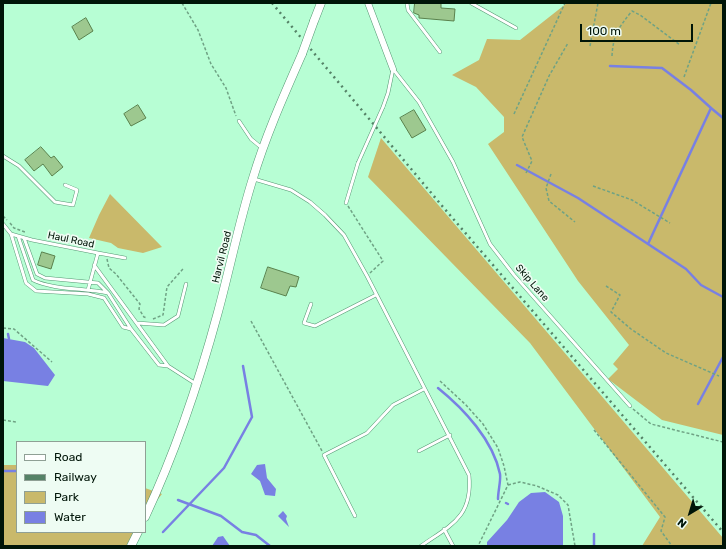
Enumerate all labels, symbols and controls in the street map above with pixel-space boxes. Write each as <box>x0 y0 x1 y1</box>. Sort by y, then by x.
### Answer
scale bar <box>582 16 695 42</box>
text: 100 m <box>587 24 621 38</box>
street label: Haul Road <box>47 229 95 251</box>
street label: Harvil Road <box>210 230 234 284</box>
street label: Skip Lane <box>513 262 551 304</box>
legend <box>16 441 146 533</box>
text: Road <box>54 450 82 464</box>
text: Railway <box>54 470 97 484</box>
text: Park <box>54 490 79 504</box>
north arrow <box>670 493 710 533</box>
text: Water <box>54 510 86 524</box>
text: N <box>675 515 689 530</box>

